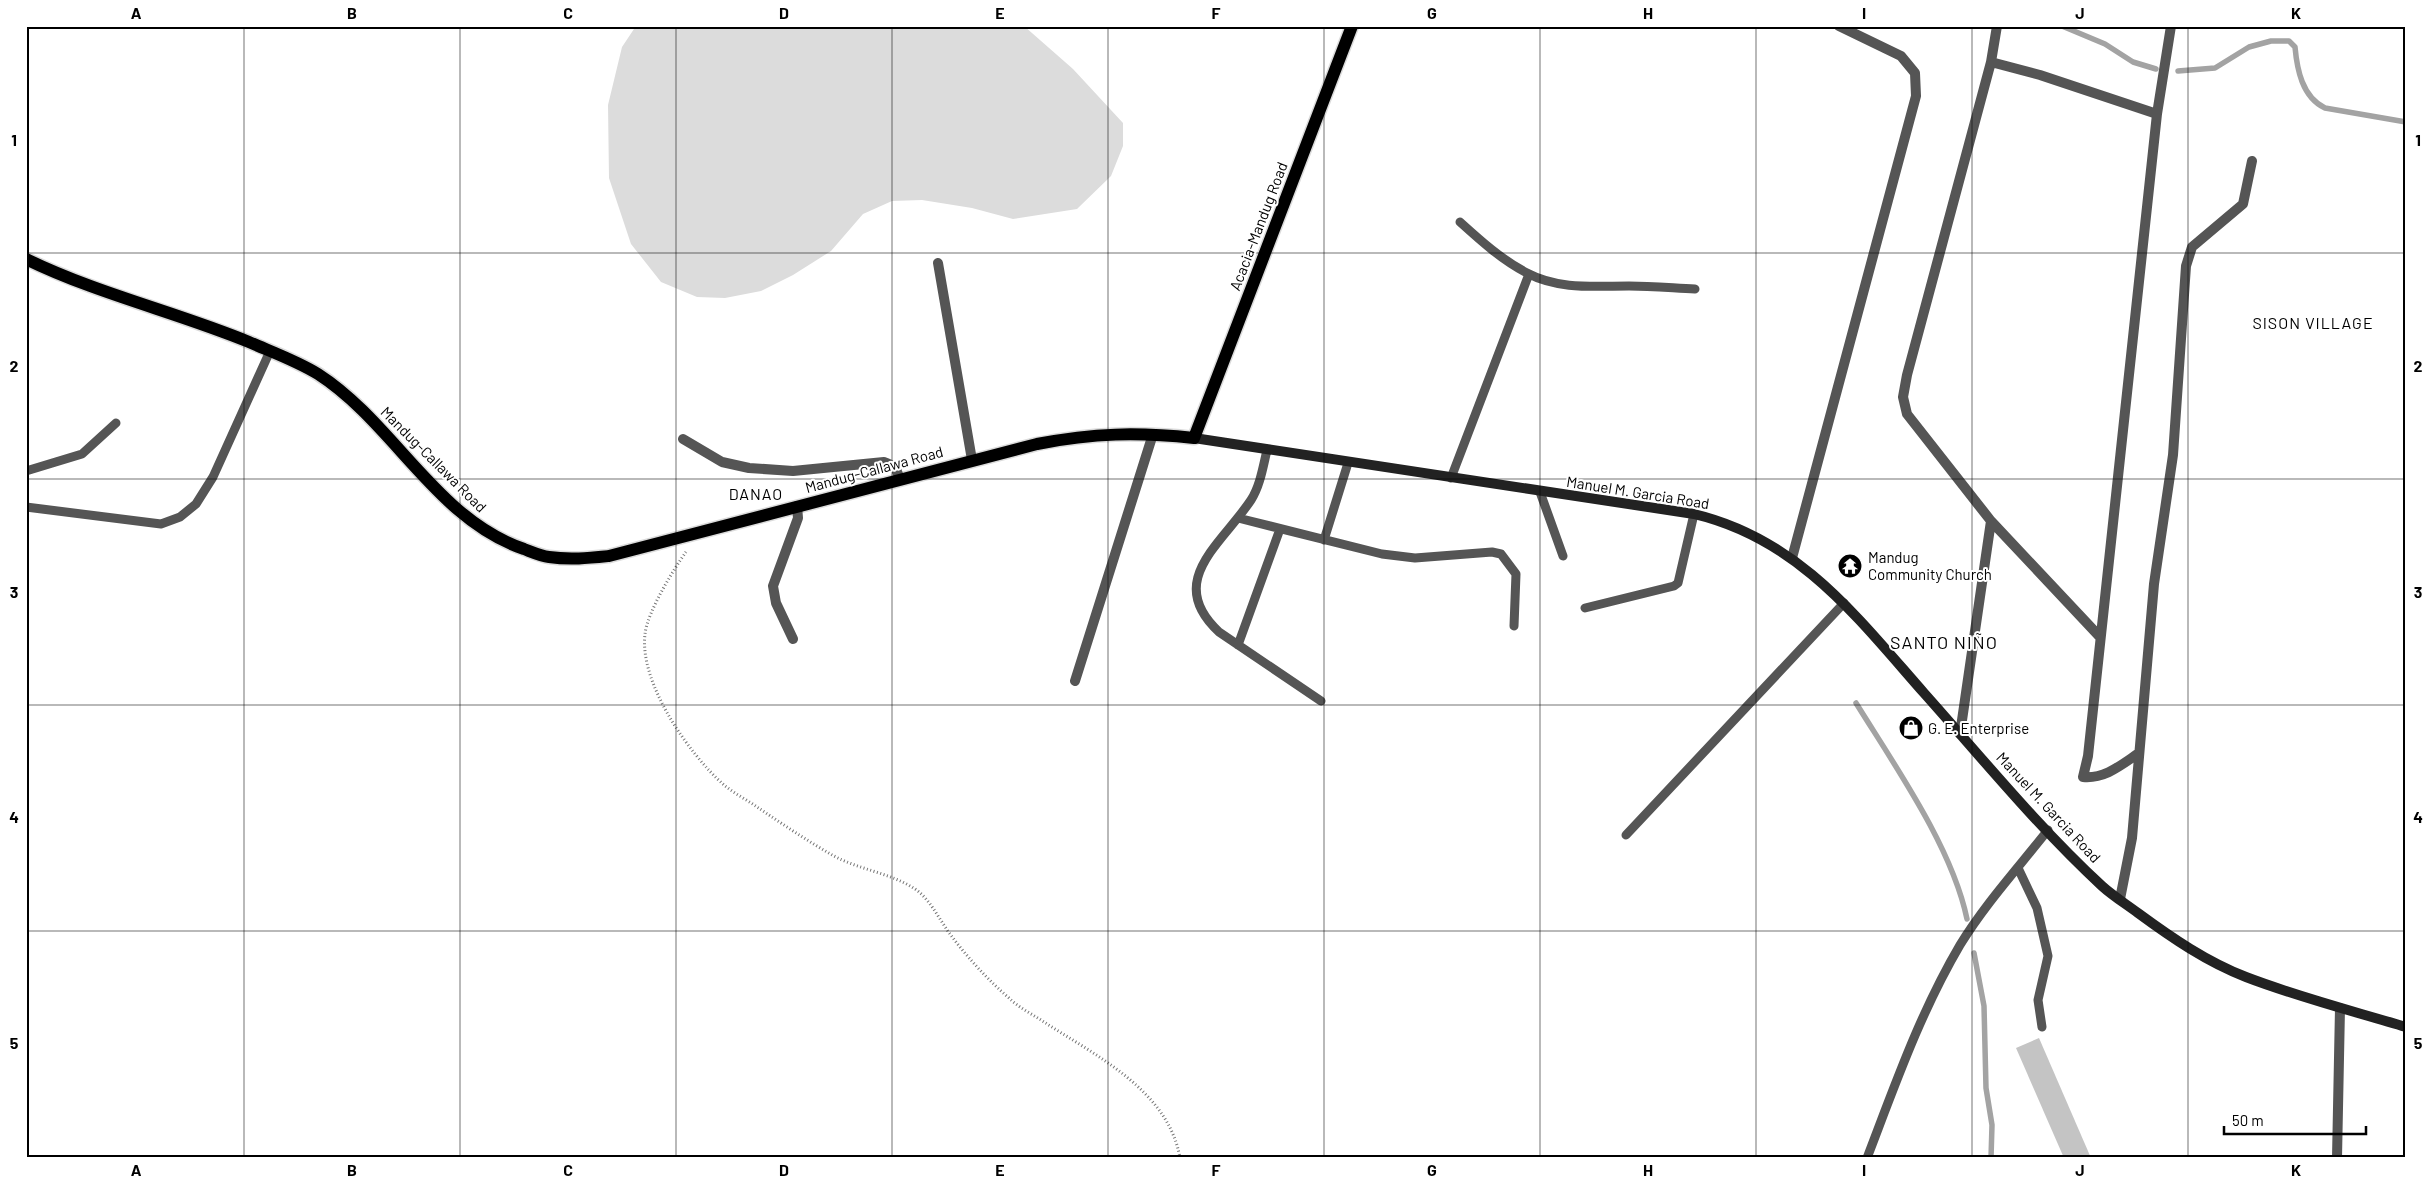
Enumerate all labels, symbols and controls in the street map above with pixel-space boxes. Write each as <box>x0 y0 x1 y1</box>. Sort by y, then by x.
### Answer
text: A <box>131 3 142 22</box>
text: B <box>347 3 357 22</box>
text: C <box>563 3 573 22</box>
text: D <box>779 3 789 22</box>
text: E <box>995 3 1005 22</box>
text: F <box>1212 3 1221 22</box>
text: G <box>1427 3 1437 22</box>
text: H <box>1643 3 1653 22</box>
text: I <box>1862 3 1866 22</box>
text: J <box>2075 3 2085 22</box>
text: K <box>2291 3 2301 22</box>
text: 1 <box>11 130 17 149</box>
text: 1 <box>2415 130 2421 149</box>
street label: Acacia-Mandug Road <box>1225 159 1291 293</box>
district label: SISON VILLAGE <box>2252 313 2374 332</box>
text: 2 <box>10 356 19 375</box>
text: 2 <box>2414 356 2423 375</box>
street label: Mandug-Callawa Road <box>377 402 491 516</box>
street label: Mandug-Callawa Road <box>803 442 945 496</box>
street label: Manuel M. Garcia Road <box>1565 472 1711 512</box>
district label: DANAO <box>729 484 783 503</box>
place label: Mandug Community Church <box>1868 548 1992 583</box>
temple icon: Mandug Community Church <box>1837 553 1863 579</box>
text: 3 <box>10 582 18 601</box>
text: 3 <box>2414 582 2422 601</box>
district label: SANTO NIÑO <box>1890 631 1998 653</box>
shop icon: G. E. Enterprise <box>1898 715 1924 741</box>
place label: G. E. Enterprise <box>1928 719 2029 737</box>
street label: Manuel M. Garcia Road <box>1993 748 2105 866</box>
text: 4 <box>9 807 19 826</box>
text: 4 <box>2413 807 2423 826</box>
text: 5 <box>10 1033 19 1052</box>
text: 5 <box>2414 1033 2423 1052</box>
scale bar <box>2224 1104 2367 1136</box>
text: 50 m <box>2232 1111 2264 1129</box>
text: A <box>131 1160 142 1179</box>
text: B <box>347 1160 357 1179</box>
text: C <box>563 1160 573 1179</box>
text: D <box>779 1160 789 1179</box>
text: E <box>995 1160 1005 1179</box>
text: F <box>1212 1160 1221 1179</box>
text: G <box>1427 1160 1437 1179</box>
text: H <box>1643 1160 1653 1179</box>
text: I <box>1862 1160 1866 1179</box>
text: J <box>2075 1160 2085 1179</box>
text: K <box>2291 1160 2301 1179</box>

